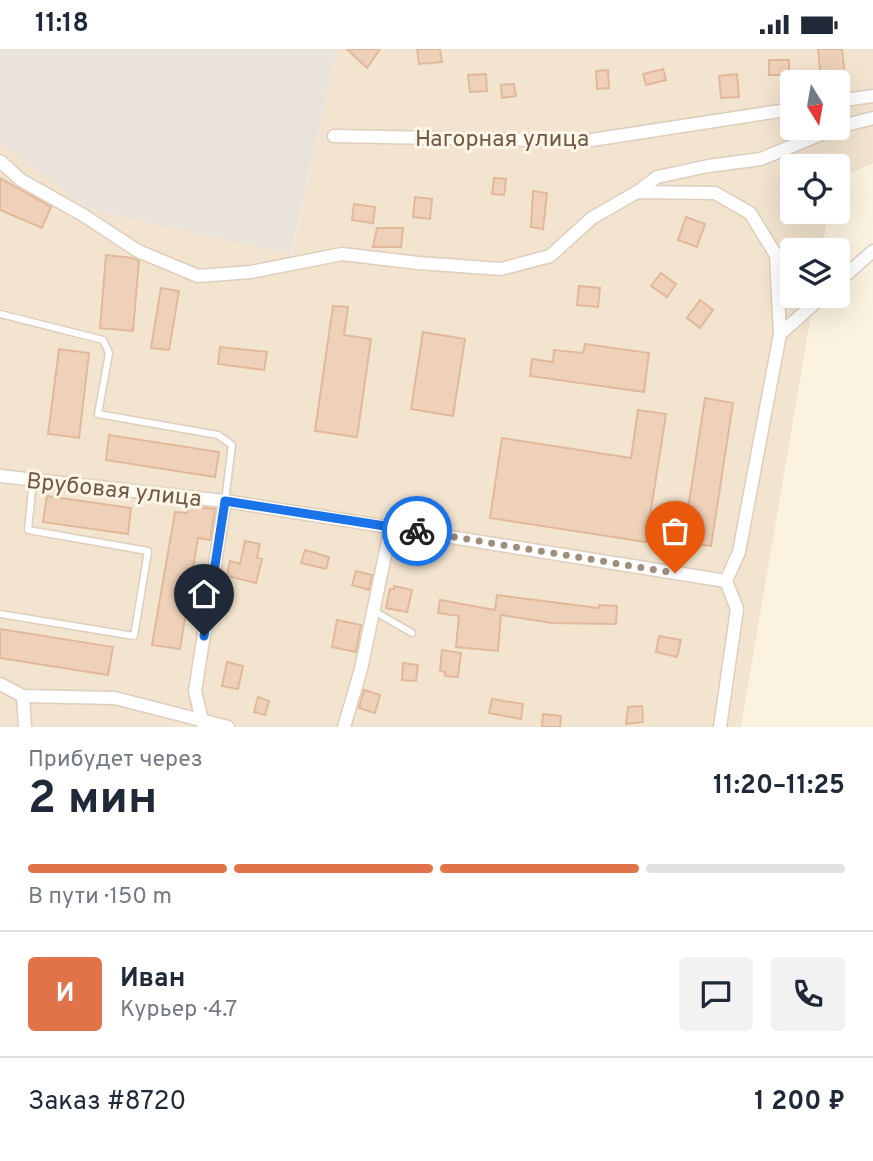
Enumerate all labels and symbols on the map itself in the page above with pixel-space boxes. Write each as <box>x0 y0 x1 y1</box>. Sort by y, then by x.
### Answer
north arrow <box>780 70 850 140</box>
street label: Нагорная улица <box>415 126 589 155</box>
street label: Врубовая улица <box>25 468 203 515</box>
courier <box>382 496 452 566</box>
pin <box>645 501 705 573</box>
pin <box>174 564 234 636</box>

